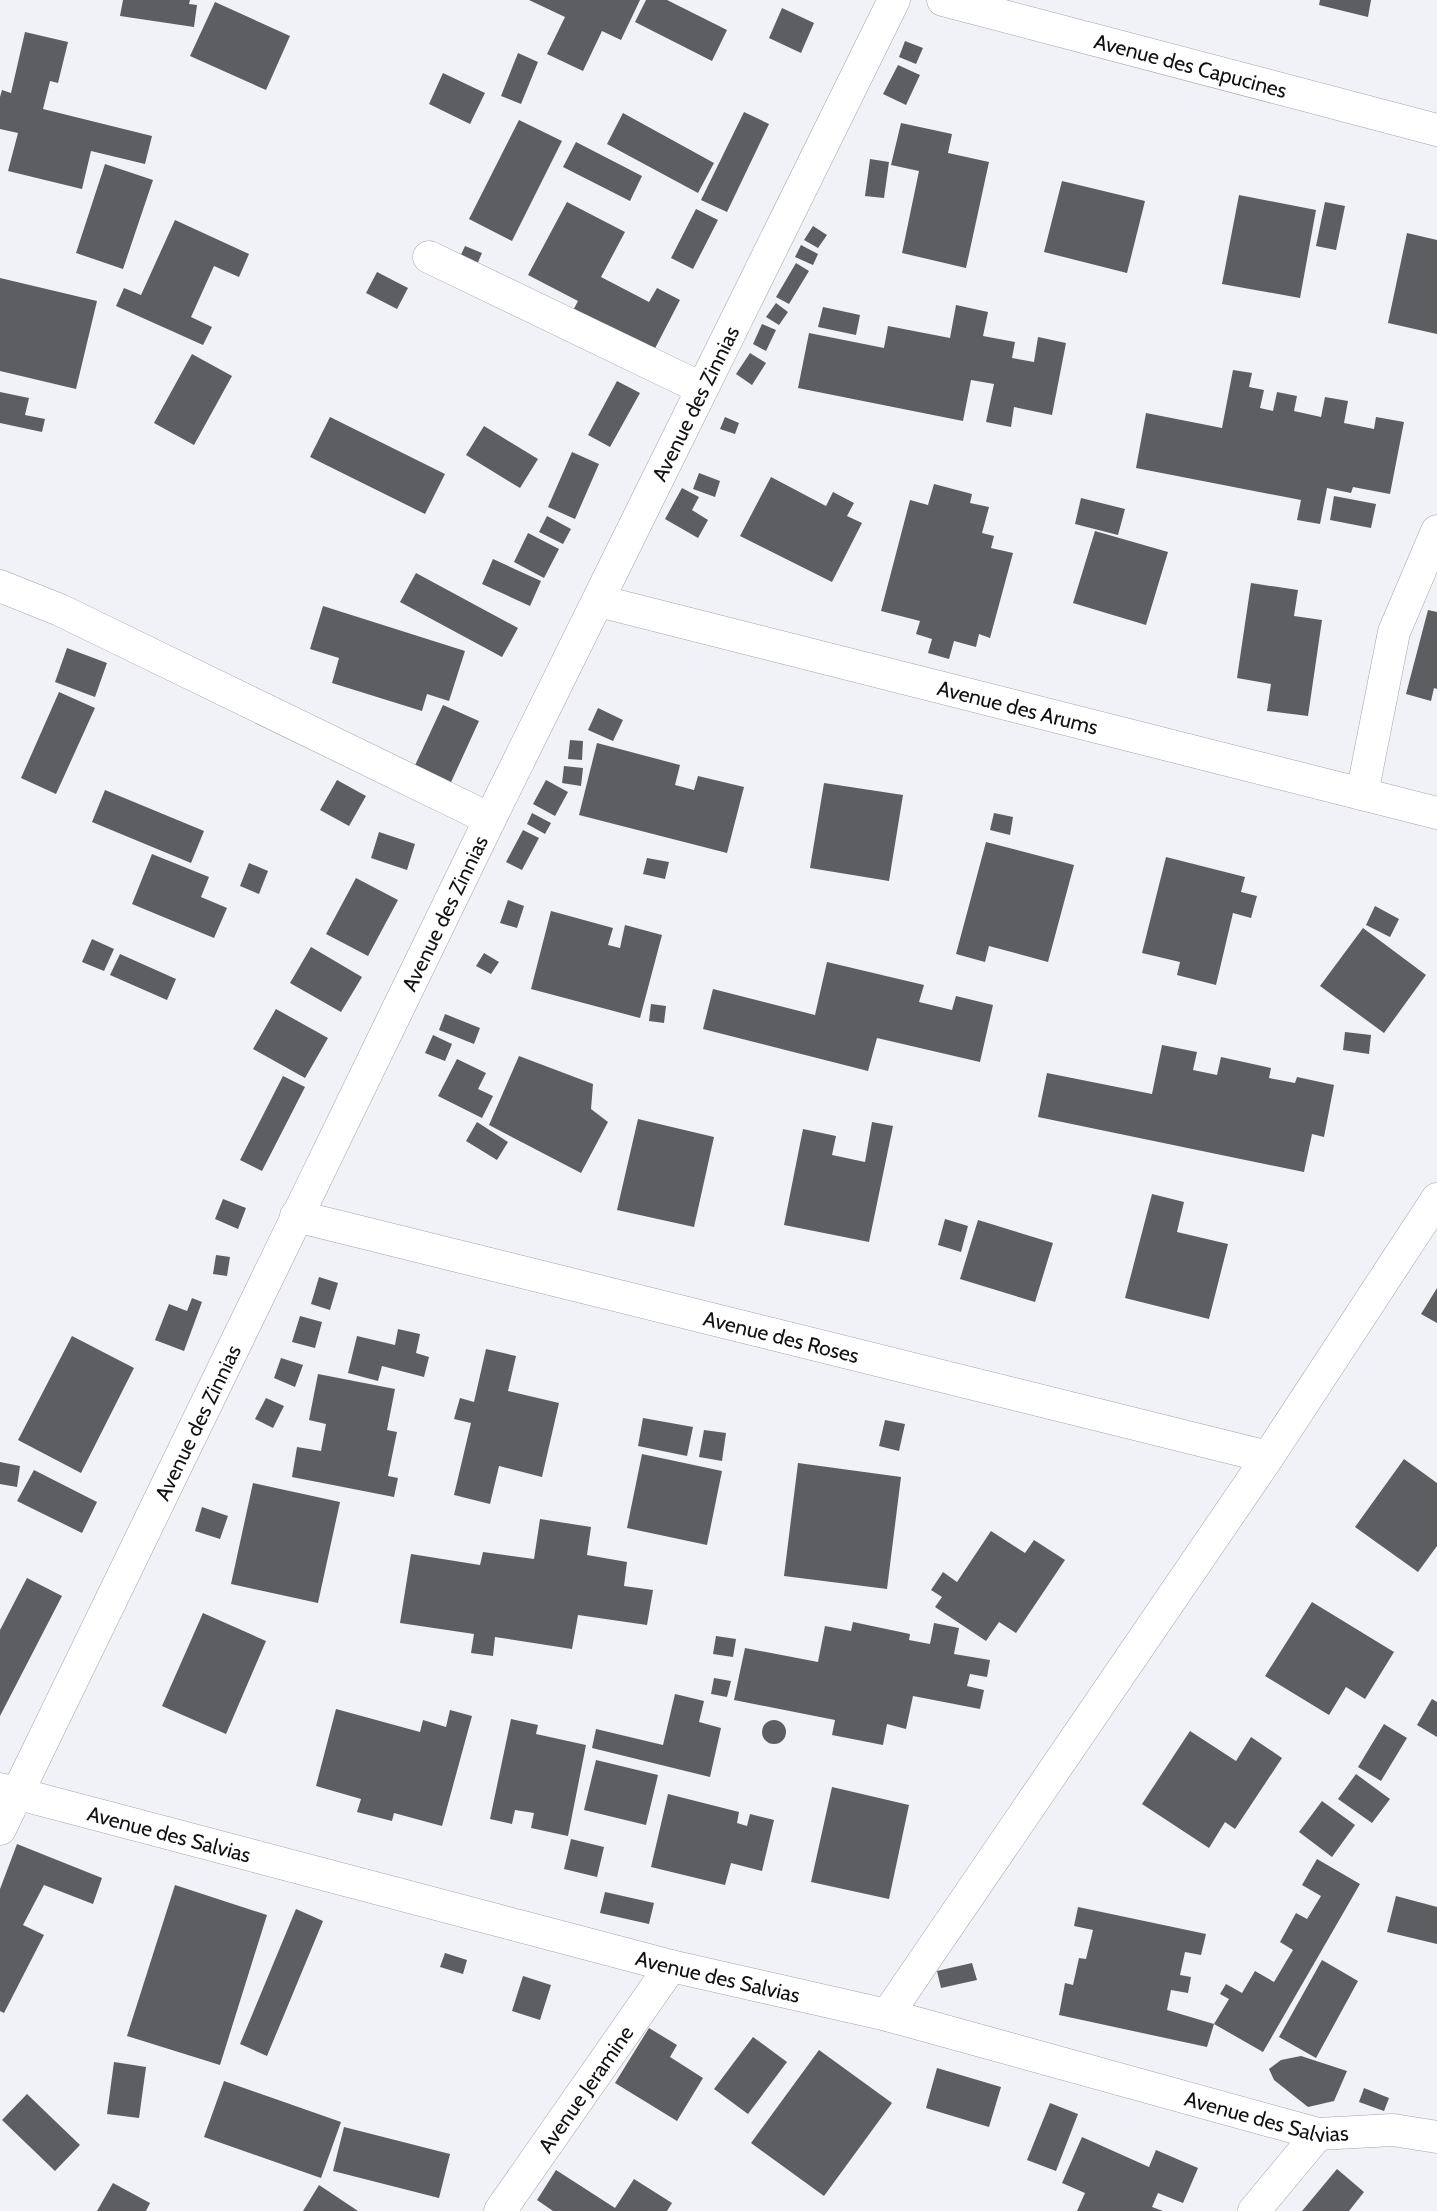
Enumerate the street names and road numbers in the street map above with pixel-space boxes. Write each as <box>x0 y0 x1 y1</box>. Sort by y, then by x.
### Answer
street label: Avenue des Capucines <box>1092 28 1290 103</box>
street label: Avenue des Zinnias <box>646 321 744 485</box>
street label: Avenue des Arums <box>935 675 1101 739</box>
street label: Avenue des Zinnias <box>396 831 493 995</box>
street label: Avenue des Roses <box>701 1305 862 1368</box>
street label: Avenue des Zinnias <box>149 1340 246 1504</box>
street label: Avenue des Salvias <box>85 1800 254 1867</box>
street label: Avenue des Salvias <box>633 1945 803 2007</box>
street label: Avenue Jeramine <box>532 2020 638 2157</box>
street label: Avenue des Salvias <box>1182 2085 1349 2147</box>

